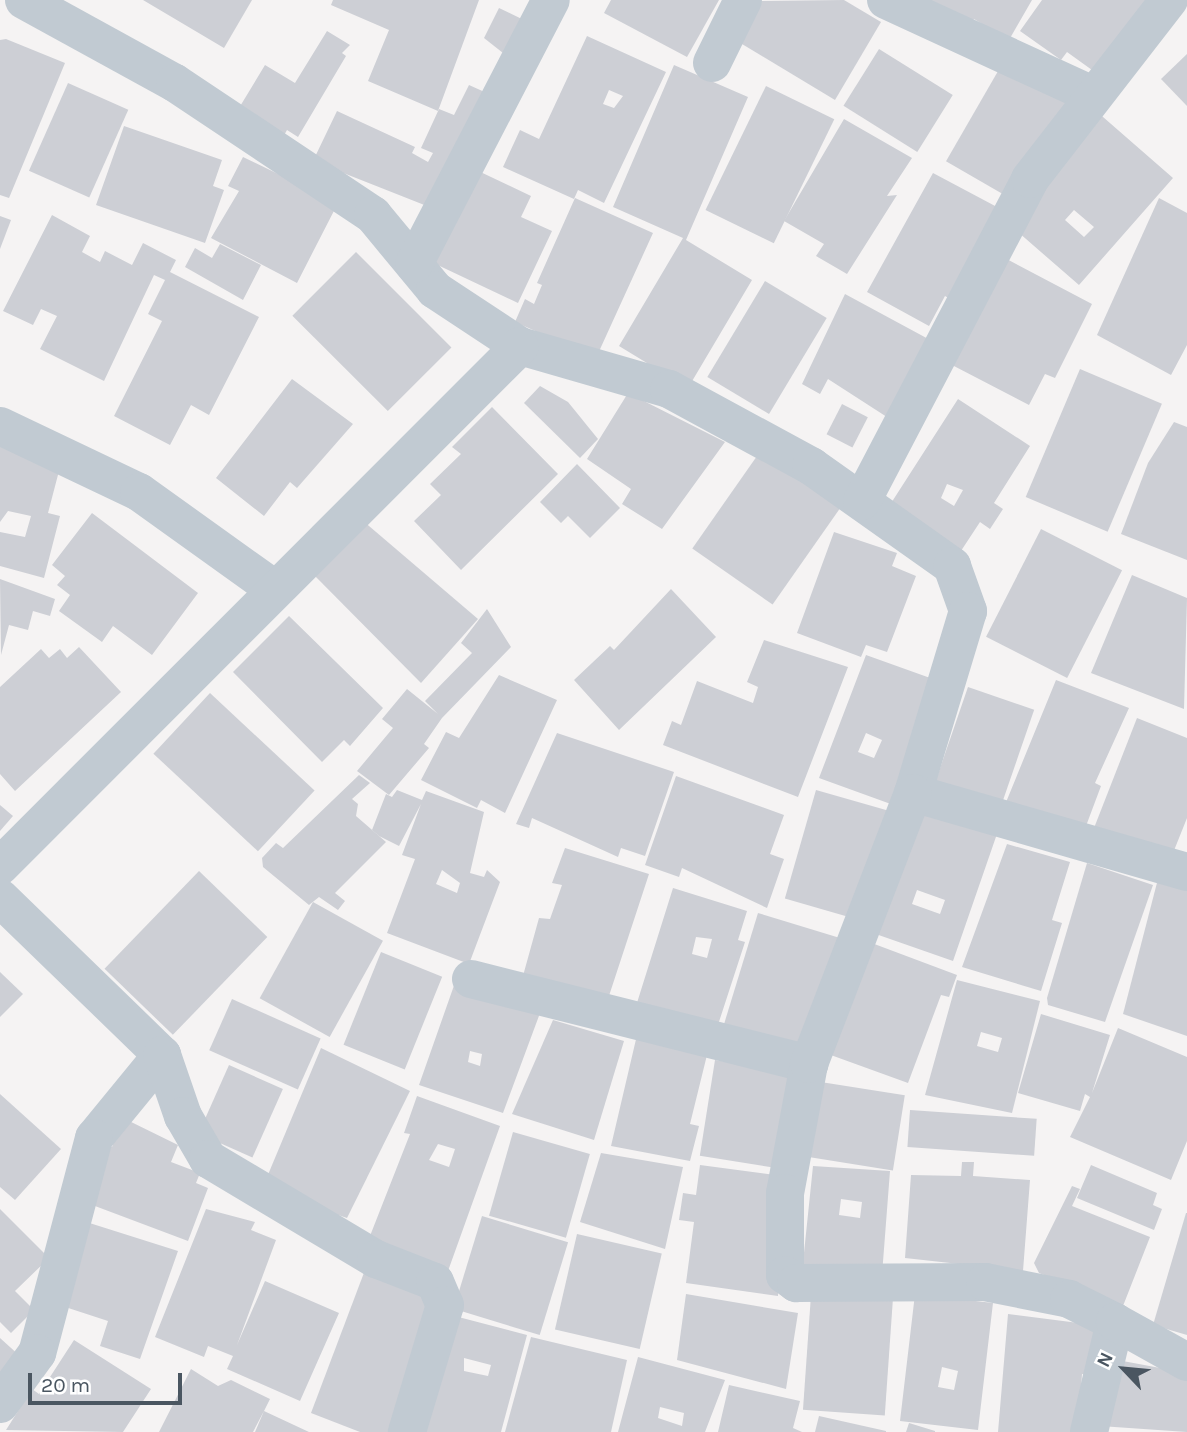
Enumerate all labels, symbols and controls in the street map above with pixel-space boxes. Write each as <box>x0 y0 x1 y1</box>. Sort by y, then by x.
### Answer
north arrow <box>1089 1334 1159 1404</box>
text: N <box>1092 1349 1118 1371</box>
scale bar <box>32 1358 186 1402</box>
text: 20 m <box>41 1373 90 1397</box>

